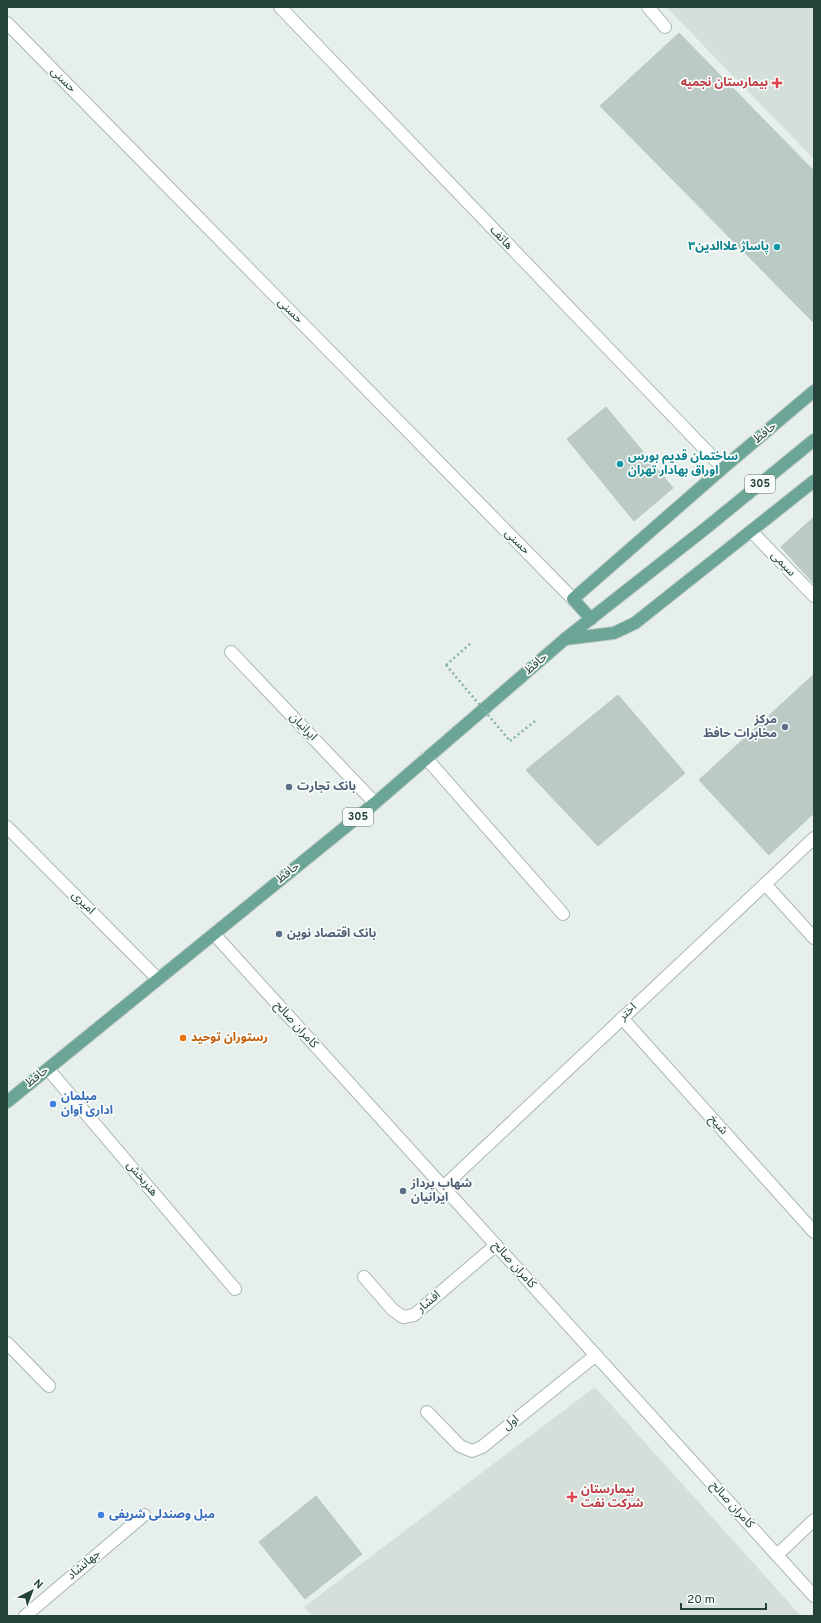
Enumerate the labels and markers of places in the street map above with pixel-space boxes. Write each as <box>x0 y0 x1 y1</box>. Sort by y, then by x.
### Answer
place label: بیمارستان نجمیه <box>681 75 768 91</box>
marker: بیمارستان نجمیه <box>771 77 783 89</box>
place label: پاساژ علاالدین۳ <box>688 239 769 255</box>
marker: پاساژ علاالدین۳ <box>772 242 782 252</box>
place label: ساختمان قدیم بورس اوراق بهادار تهران <box>628 449 738 479</box>
marker: ساختمان قدیم بورس اوراق بهادار تهران <box>615 459 625 469</box>
place label: مرکز مخابرات حافظ <box>703 712 777 742</box>
marker: مرکز مخابرات حافظ <box>780 722 790 732</box>
place label: بانک تجارت <box>297 779 356 795</box>
marker: بانک تجارت <box>284 782 294 792</box>
place label: بانک اقتصاد نوین <box>287 926 376 942</box>
marker: بانک اقتصاد نوین <box>274 929 284 939</box>
place label: رستوران توحید <box>191 1030 268 1046</box>
marker: رستوران توحید <box>178 1033 188 1043</box>
place label: مبلمان اداری آوان <box>61 1089 113 1119</box>
marker: مبلمان اداری آوان <box>48 1099 58 1109</box>
place label: شهاب پرداز ایرانیان <box>410 1176 472 1206</box>
marker: شهاب پرداز ایرانیان <box>398 1186 408 1196</box>
place label: بیمارستان شرکت نفت <box>581 1482 643 1512</box>
marker: بیمارستان شرکت نفت <box>566 1491 578 1503</box>
place label: مبل وصندلی شریفی <box>109 1507 215 1523</box>
marker: مبل وصندلی شریفی <box>96 1510 106 1520</box>

